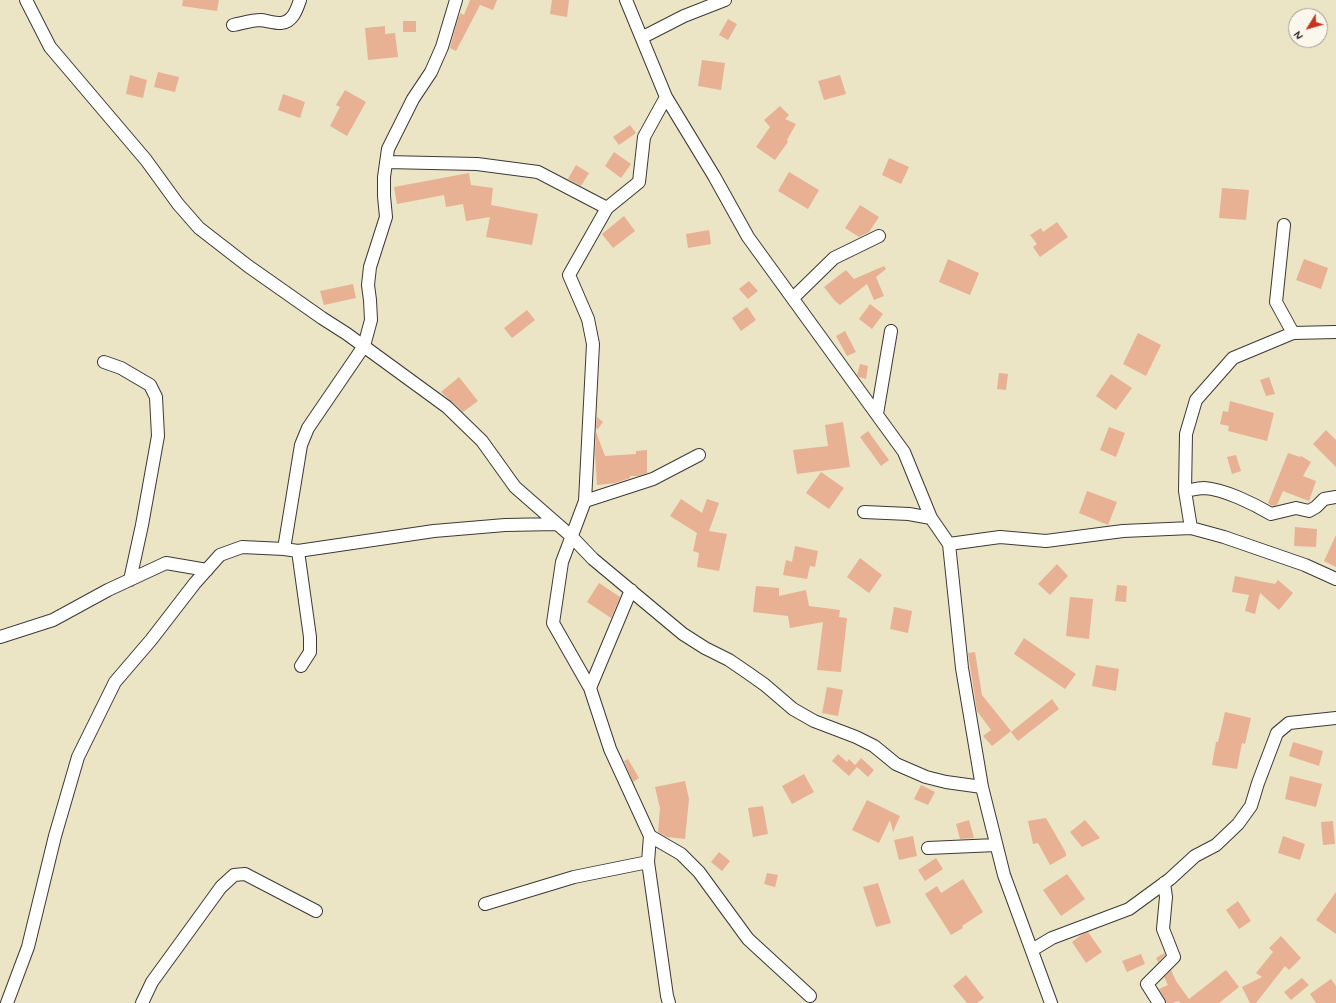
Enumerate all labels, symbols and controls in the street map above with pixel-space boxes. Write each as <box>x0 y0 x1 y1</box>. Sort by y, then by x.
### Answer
north arrow <box>1288 8 1328 48</box>
text: N <box>1291 27 1307 42</box>

